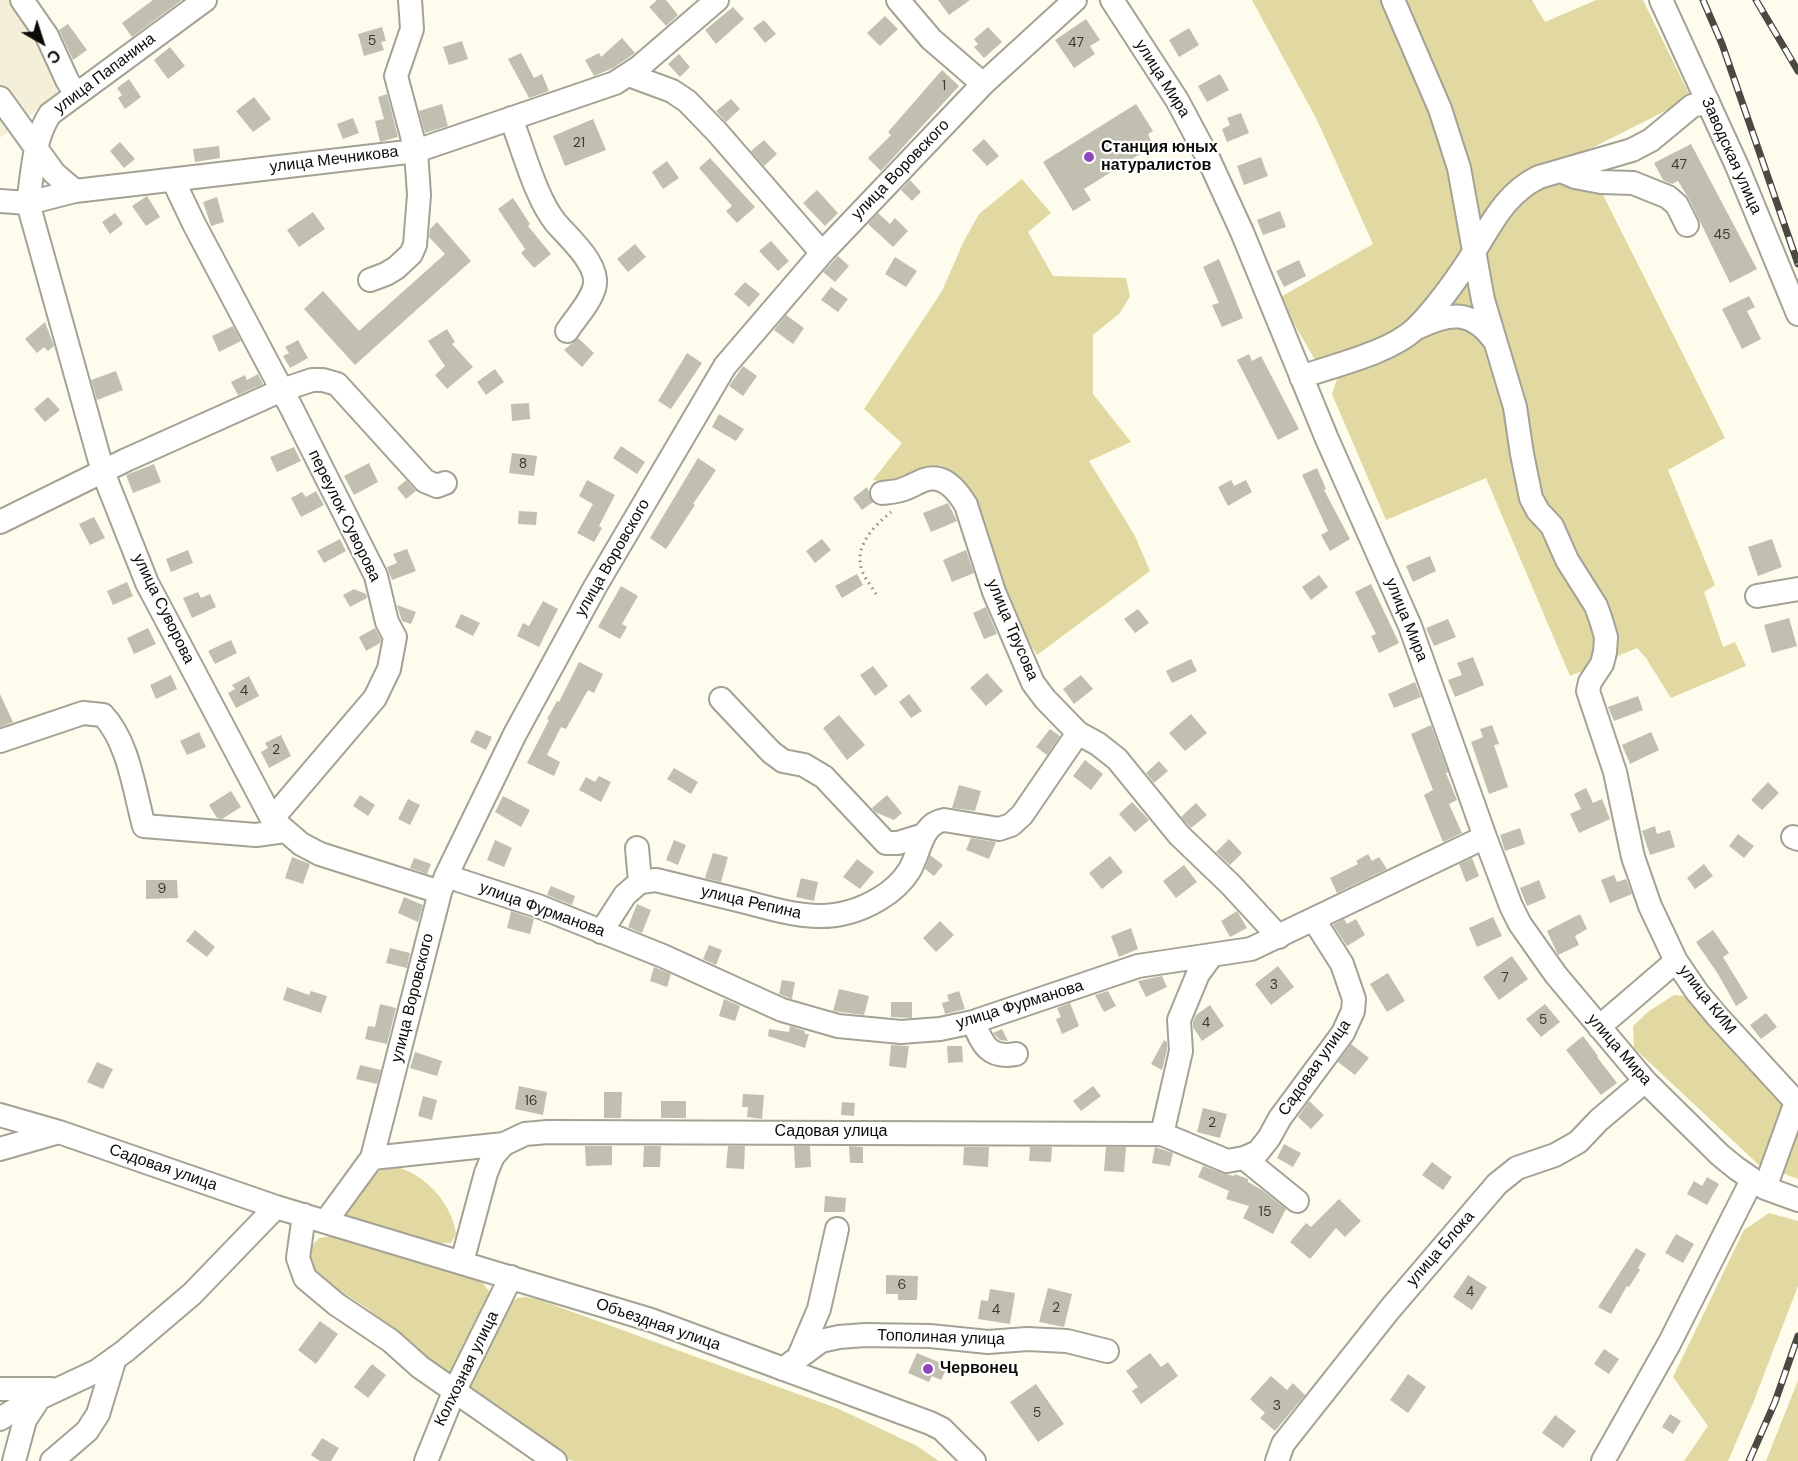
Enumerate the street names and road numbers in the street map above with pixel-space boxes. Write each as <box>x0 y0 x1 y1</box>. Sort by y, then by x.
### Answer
street label: улица Папанина <box>51 30 159 118</box>
street label: улица Мира <box>1130 36 1194 122</box>
street label: Заводская улица <box>1697 95 1765 217</box>
street label: улица Воровского <box>848 116 954 224</box>
street label: улица Мечникова <box>269 143 399 177</box>
street label: переулок Суворова <box>304 447 384 585</box>
street label: улица Воровского <box>572 496 654 620</box>
street label: улица Суворова <box>128 551 198 667</box>
street label: улица Мира <box>1381 575 1431 665</box>
street label: улица Трусова <box>982 577 1042 683</box>
street label: улица Фурманова <box>477 878 607 942</box>
street label: улица Репина <box>699 882 803 924</box>
street label: улица Воровского <box>388 931 438 1065</box>
street label: улица КИМ <box>1674 962 1740 1038</box>
street label: улица Фурманова <box>954 977 1086 1033</box>
street label: улица Мира <box>1583 1010 1655 1090</box>
street label: Садовая улица <box>1275 1016 1355 1120</box>
street label: Садовая улица <box>775 1122 887 1142</box>
street label: Садовая улица <box>106 1141 220 1195</box>
street label: улица Блока <box>1403 1208 1479 1290</box>
street label: Объездная улица <box>593 1295 723 1355</box>
street label: Колхозная улица <box>431 1308 503 1430</box>
street label: Тополиная улица <box>877 1326 1005 1350</box>

